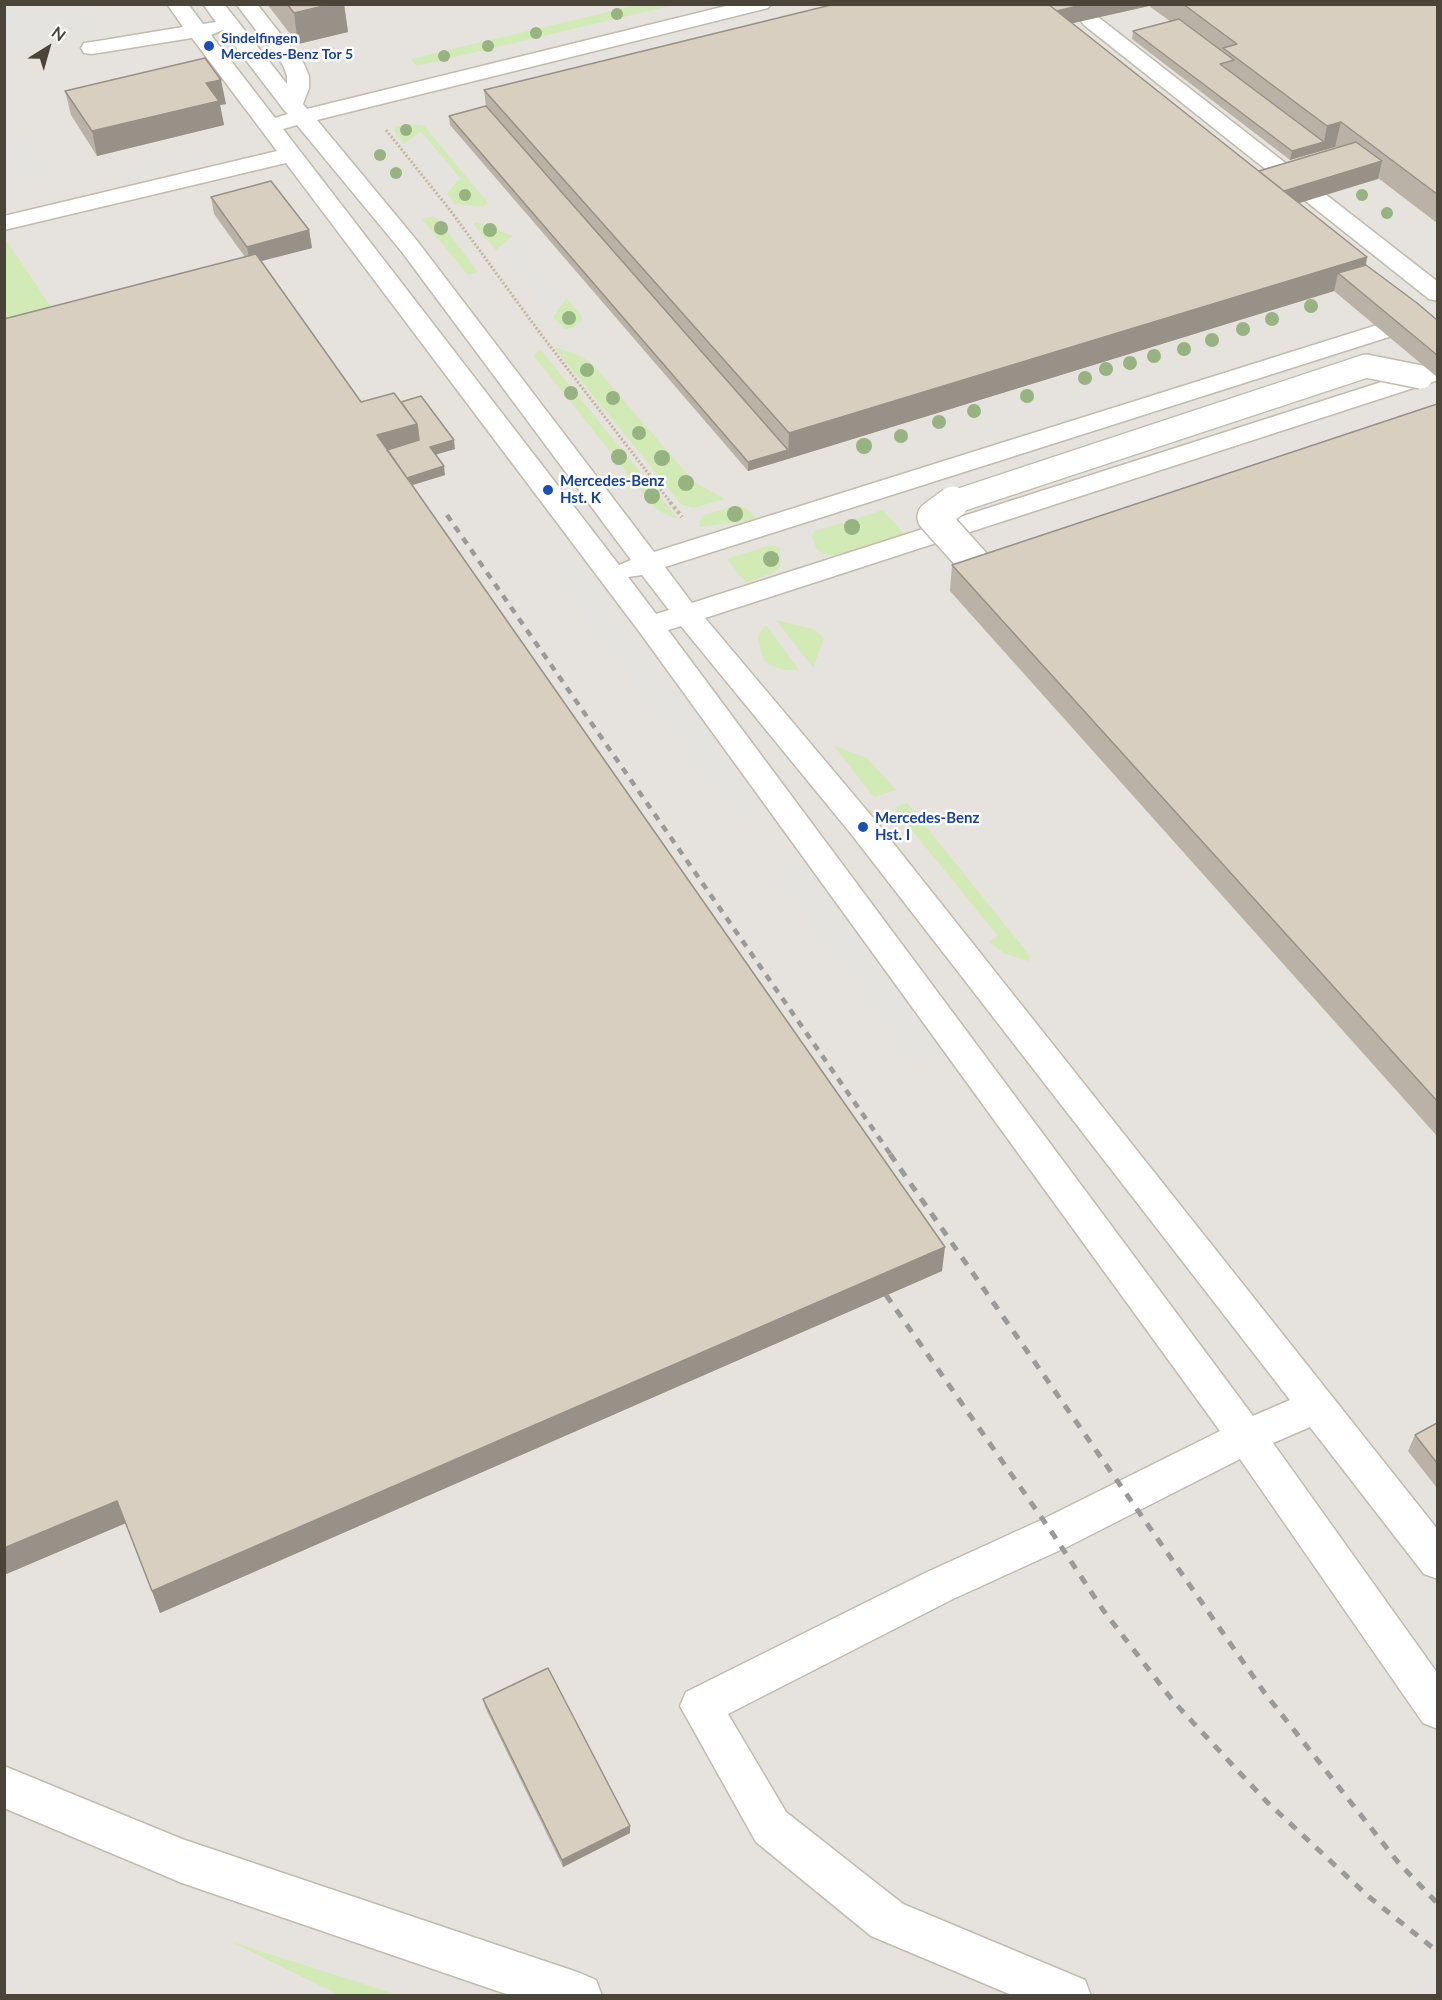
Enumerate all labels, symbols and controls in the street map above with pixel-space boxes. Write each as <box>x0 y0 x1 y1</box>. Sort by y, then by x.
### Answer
north arrow <box>18 18 78 78</box>
text: N <box>48 22 70 45</box>
place label: Sindelfingen Mercedes-Benz Tor 5 <box>221 30 353 62</box>
marker: Sindelfingen Mercedes-Benz Tor 5 <box>202 39 216 53</box>
place label: Mercedes-Benz Hst. K <box>560 472 664 507</box>
marker: Mercedes-Benz Hst. K <box>541 483 555 497</box>
place label: Mercedes-Benz Hst. I <box>875 809 979 844</box>
marker: Mercedes-Benz Hst. I <box>856 820 870 834</box>

